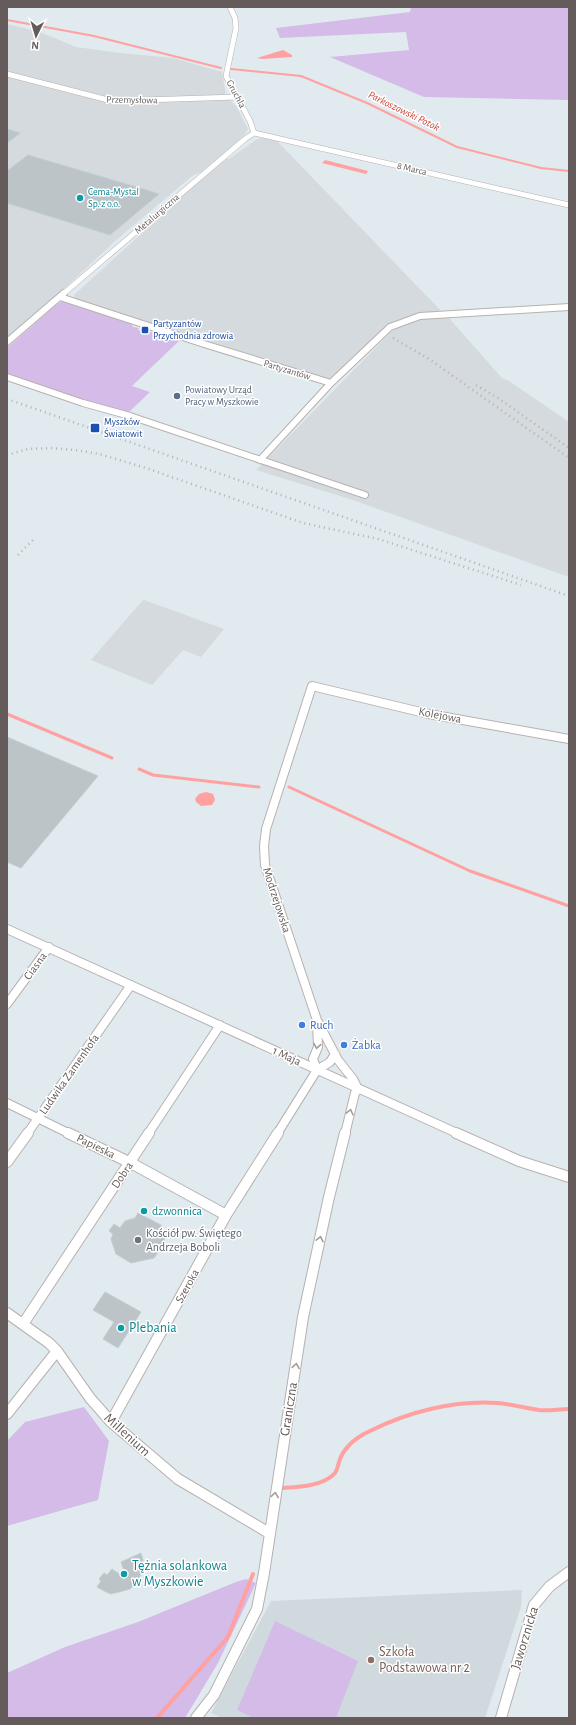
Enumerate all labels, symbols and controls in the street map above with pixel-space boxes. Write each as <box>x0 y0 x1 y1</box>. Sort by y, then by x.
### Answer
north arrow <box>16 16 56 56</box>
text: N <box>31 40 39 51</box>
street label: Gruchla <box>224 78 248 110</box>
water label: Parkoszowski Potok <box>367 89 441 133</box>
street label: Przemysłowa <box>106 95 158 105</box>
street label: 8 Marca <box>396 161 428 177</box>
place label: Cema-Mystal Sp. z o.o. <box>88 187 139 209</box>
street label: Metalurgiczna <box>133 192 182 236</box>
marker: Cema-Mystal Sp. z o.o. <box>75 193 85 203</box>
place label: Partyzantów Przychodnia zdrowia <box>153 319 234 341</box>
marker: Partyzantów Przychodnia zdrowia <box>140 325 150 335</box>
street label: Partyzantów <box>262 358 312 382</box>
place label: Powiatowy Urząd Pracy w Myszkowie <box>185 385 259 407</box>
marker: Powiatowy Urząd Pracy w Myszkowie <box>172 391 182 401</box>
place label: Myszków Światowit <box>104 417 143 439</box>
marker: Myszków Światowit <box>89 422 101 434</box>
street label: Kolejowa <box>418 705 463 726</box>
street label: Modrzejowska <box>260 866 293 935</box>
street label: Ciasna <box>21 950 49 982</box>
place label: Ruch <box>310 1019 333 1031</box>
marker: Ruch <box>297 1020 307 1030</box>
street label: Ludwika Zamenhofa <box>37 1031 101 1116</box>
place label: Żabka <box>352 1038 381 1051</box>
marker: Żabka <box>339 1040 349 1050</box>
one-way arrow <box>314 1043 322 1049</box>
street label: 1 Maja <box>271 1044 303 1069</box>
one-way arrow <box>346 1109 354 1116</box>
street label: Papieska <box>75 1132 118 1161</box>
street label: Dobra <box>109 1159 135 1190</box>
place label: dzwonnica <box>152 1205 203 1217</box>
marker: dzwonnica <box>139 1206 149 1216</box>
place label: Kościół pw. Świętego Andrzeja Boboli <box>146 1225 242 1254</box>
marker: Kościół pw. Świętego Andrzeja Boboli <box>133 1235 143 1245</box>
one-way arrow <box>316 1236 324 1242</box>
street label: Szeroka <box>173 1267 201 1305</box>
place label: Plebania <box>129 1321 177 1335</box>
marker: Plebania <box>116 1323 126 1333</box>
one-way arrow <box>291 1363 299 1369</box>
street label: Graniczna <box>278 1381 300 1437</box>
street label: Millenium <box>101 1411 153 1459</box>
one-way arrow <box>270 1492 279 1498</box>
place label: Tężnia solankowa w Myszkowie <box>132 1559 228 1589</box>
marker: Tężnia solankowa w Myszkowie <box>119 1569 129 1579</box>
street label: Jaworznicka <box>509 1604 541 1671</box>
place label: Szkoła Podstawowa nr 2 <box>379 1645 470 1675</box>
marker: Szkoła Podstawowa nr 2 <box>366 1655 376 1665</box>

